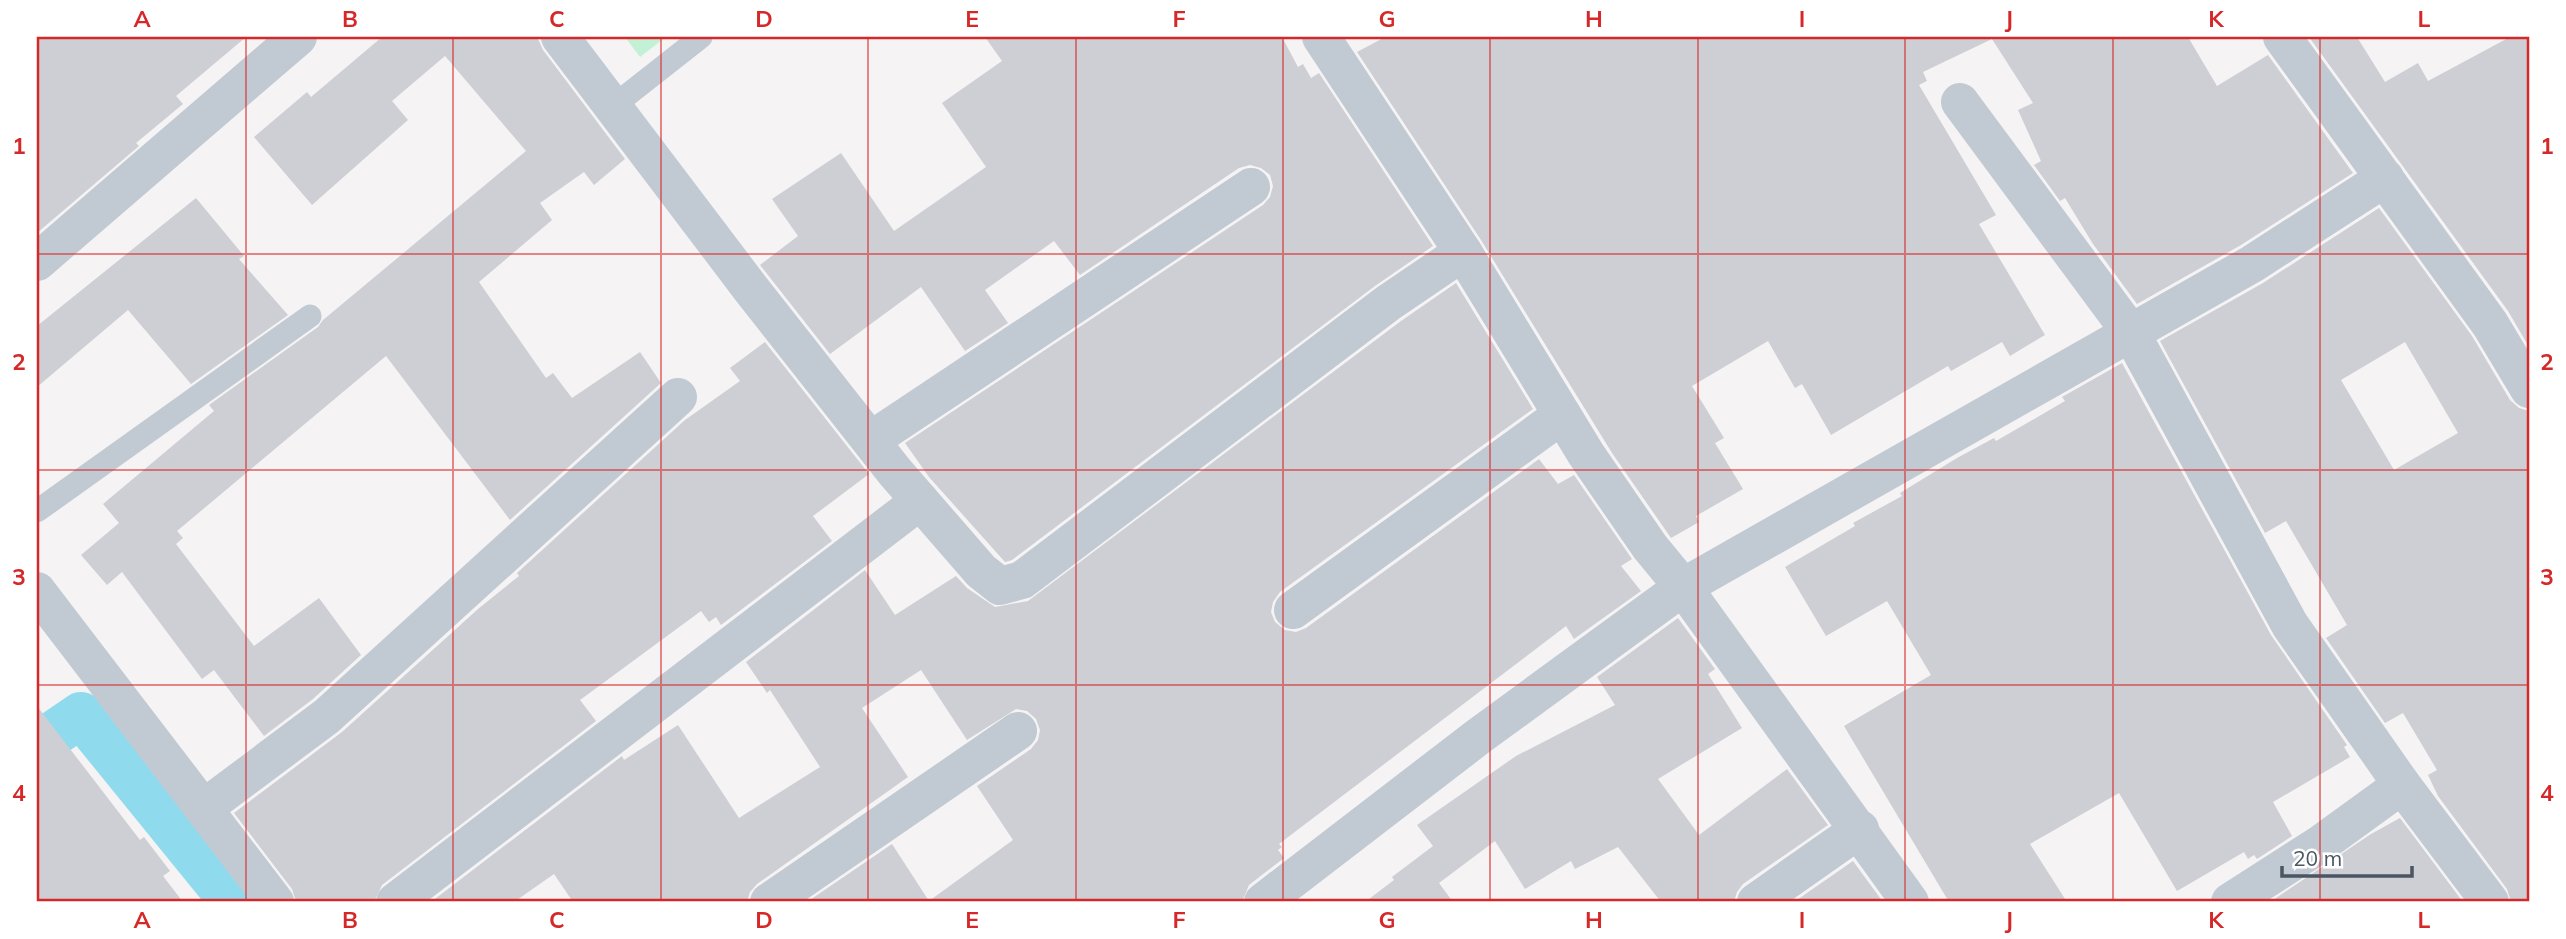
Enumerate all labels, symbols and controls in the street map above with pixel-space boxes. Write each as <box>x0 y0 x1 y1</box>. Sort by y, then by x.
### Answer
text: A <box>133 4 151 33</box>
text: B <box>342 4 358 33</box>
text: C <box>549 4 565 33</box>
text: D <box>755 4 773 33</box>
text: E <box>965 4 979 33</box>
text: F <box>1172 4 1186 33</box>
text: G <box>1378 4 1396 33</box>
text: H <box>1585 4 1603 33</box>
text: I <box>1799 4 1805 33</box>
text: J <box>2005 4 2013 33</box>
text: K <box>2208 4 2225 33</box>
text: L <box>2418 4 2431 33</box>
text: 1 <box>12 131 26 160</box>
text: 1 <box>2540 131 2554 160</box>
text: 2 <box>12 347 26 376</box>
text: 2 <box>2540 347 2554 376</box>
text: 3 <box>12 562 26 591</box>
text: 3 <box>2540 562 2554 591</box>
text: 4 <box>12 778 26 807</box>
text: 4 <box>2540 778 2554 807</box>
scale bar <box>2282 834 2412 878</box>
text: 20 m <box>2293 845 2342 871</box>
text: A <box>133 905 151 934</box>
text: B <box>342 905 358 934</box>
text: C <box>549 905 565 934</box>
text: D <box>755 905 773 934</box>
text: E <box>965 905 979 934</box>
text: F <box>1172 905 1186 934</box>
text: G <box>1378 905 1396 934</box>
text: H <box>1585 905 1603 934</box>
text: I <box>1799 905 1805 934</box>
text: J <box>2005 905 2013 934</box>
text: K <box>2208 905 2225 934</box>
text: L <box>2418 905 2431 934</box>

